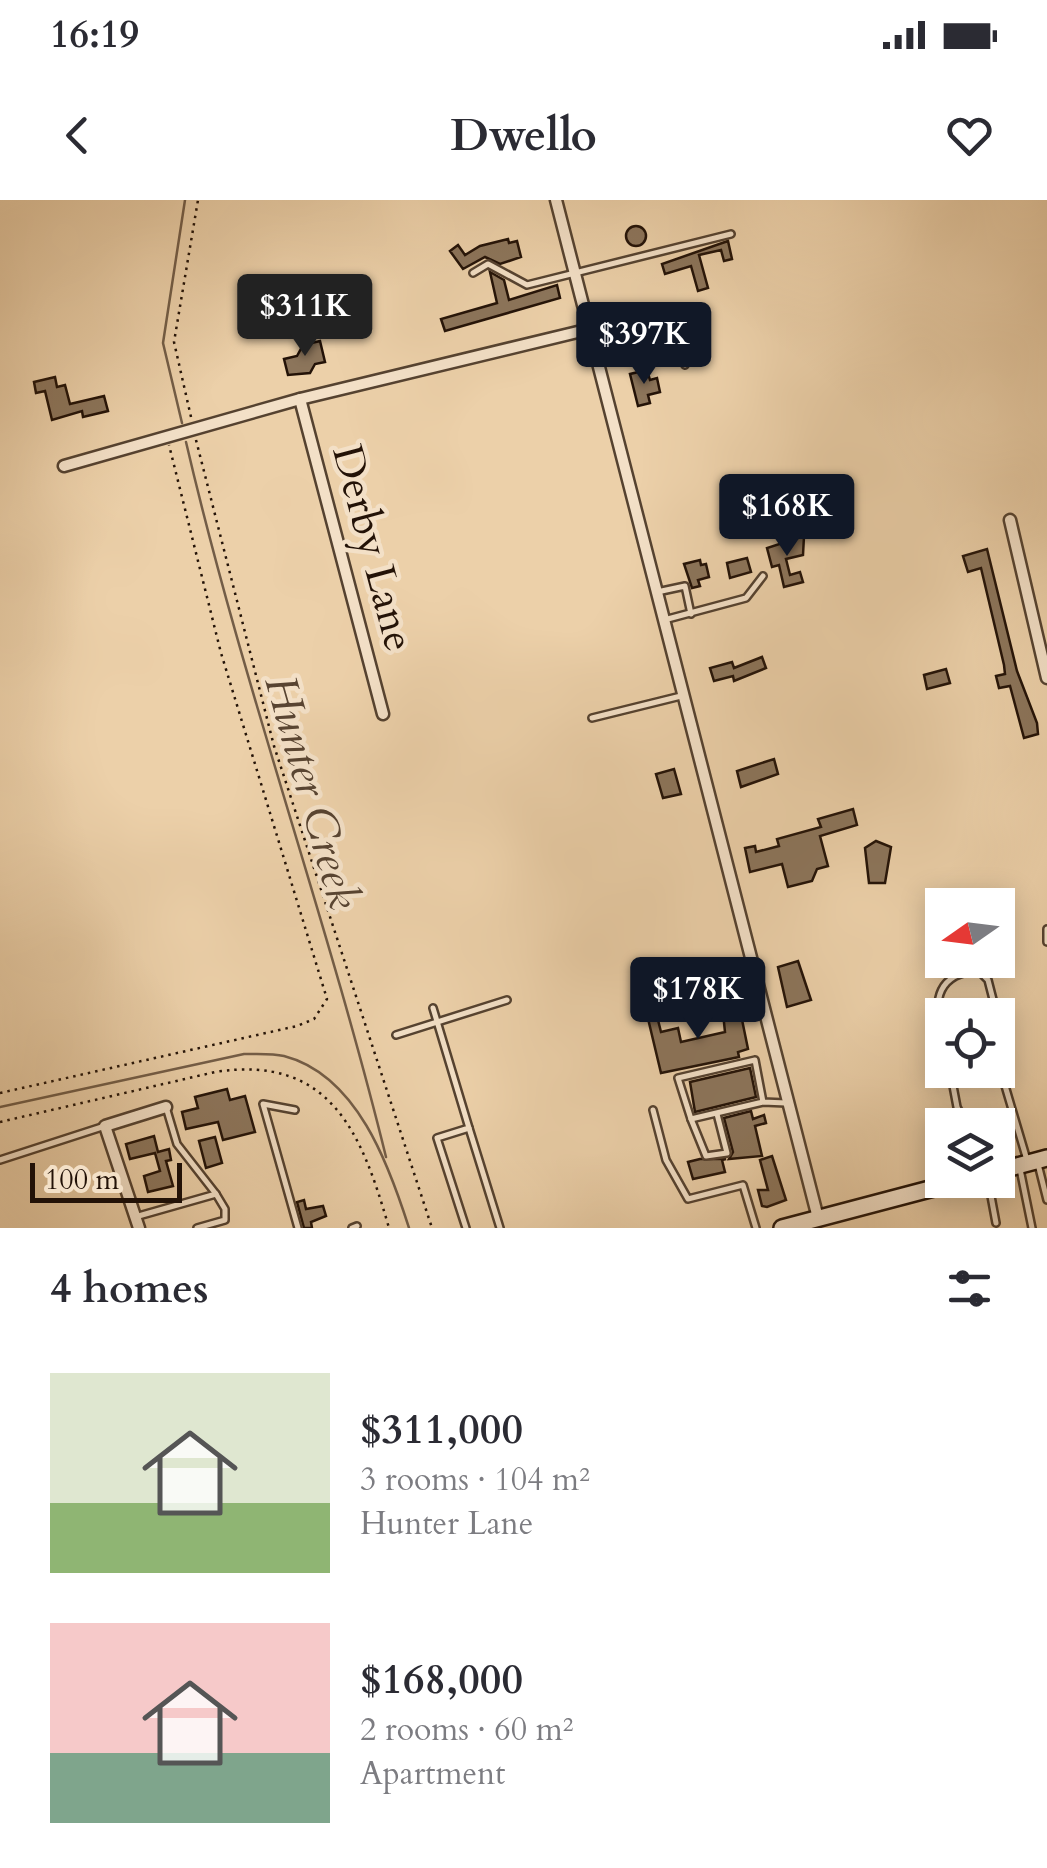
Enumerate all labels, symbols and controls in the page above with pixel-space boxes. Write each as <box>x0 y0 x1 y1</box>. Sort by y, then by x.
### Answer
text: 16:19 <box>50 9 139 61</box>
text: Dwello <box>450 105 597 166</box>
icon: back <box>50 108 105 163</box>
icon: heart <box>942 108 997 163</box>
pin: $311K <box>235 274 375 359</box>
text: $311K <box>259 284 351 328</box>
pin: $397K <box>574 302 714 387</box>
text: $397K <box>598 312 690 356</box>
street label: Derby Lane <box>318 439 428 657</box>
pin: $168K <box>717 474 857 559</box>
text: $168K <box>741 484 833 528</box>
water label: Hunter Creek <box>250 668 374 916</box>
north arrow <box>925 888 1015 978</box>
map controls <box>925 888 1015 1198</box>
pin: $178K <box>628 957 768 1042</box>
text: $178K <box>652 967 744 1011</box>
button: locate <box>925 998 1015 1088</box>
button: layers <box>925 1108 1015 1198</box>
scale bar <box>30 1158 182 1203</box>
text: 100 m <box>45 1161 119 1199</box>
text: 4 homes <box>50 1260 208 1317</box>
icon: filters <box>942 1261 997 1316</box>
text: $311,000 <box>360 1401 523 1458</box>
icon: home <box>130 1413 250 1533</box>
text: 3 rooms · 104 m² <box>360 1458 590 1502</box>
text: Hunter Lane <box>360 1502 533 1546</box>
text: $168,000 <box>360 1651 523 1708</box>
icon: home <box>130 1663 250 1783</box>
text: 2 rooms · 60 m² <box>360 1708 573 1752</box>
text: Apartment <box>360 1752 505 1796</box>

